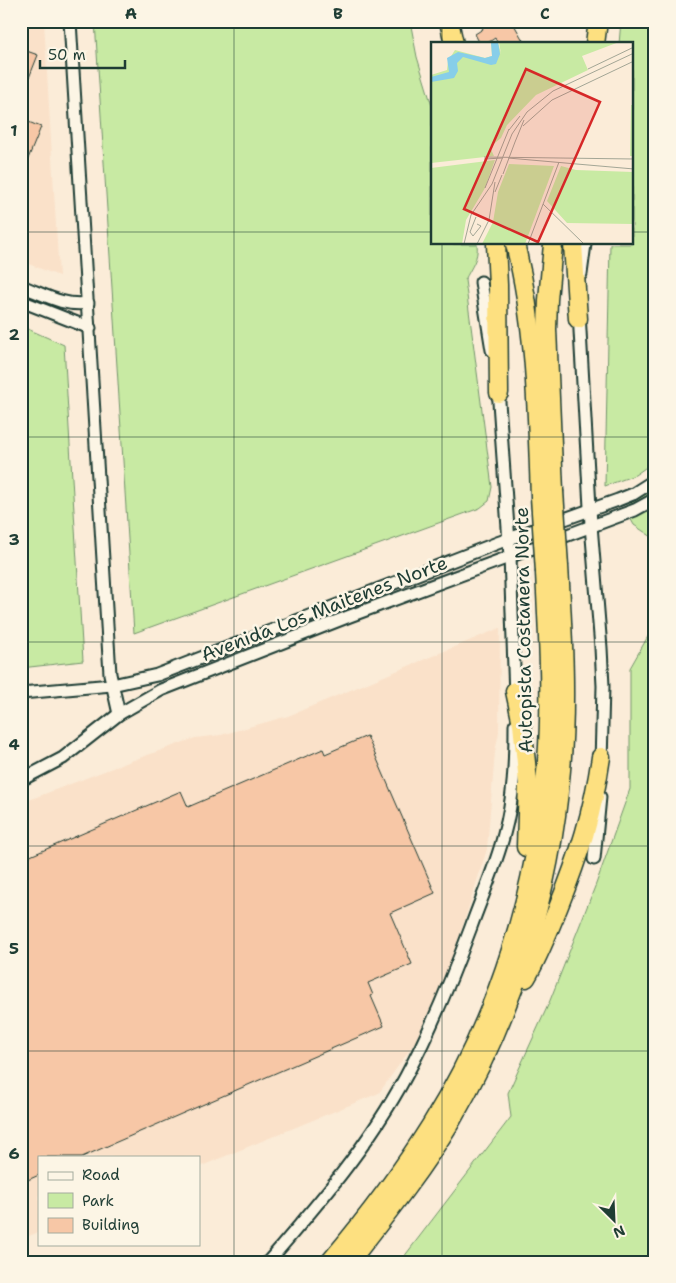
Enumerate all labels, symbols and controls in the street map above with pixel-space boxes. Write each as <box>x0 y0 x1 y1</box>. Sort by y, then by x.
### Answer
text: A <box>125 3 137 24</box>
text: B <box>333 3 343 24</box>
text: C <box>540 3 550 24</box>
scale bar <box>40 38 125 70</box>
inset map <box>431 42 634 245</box>
text: 50 m <box>48 45 86 65</box>
text: 1 <box>10 120 18 141</box>
text: 2 <box>8 324 20 345</box>
street label: Autopista Costanera Norte <box>509 507 538 753</box>
text: 3 <box>8 529 20 550</box>
street label: Avenida Los Maitenes Norte <box>197 550 451 667</box>
text: 4 <box>8 734 20 755</box>
text: 5 <box>9 938 19 959</box>
text: 6 <box>8 1143 20 1164</box>
legend <box>38 1156 200 1246</box>
text: Road <box>82 1165 120 1185</box>
text: Park <box>82 1191 114 1211</box>
north arrow <box>588 1196 638 1246</box>
text: Building <box>82 1215 139 1235</box>
text: N <box>611 1221 628 1242</box>

